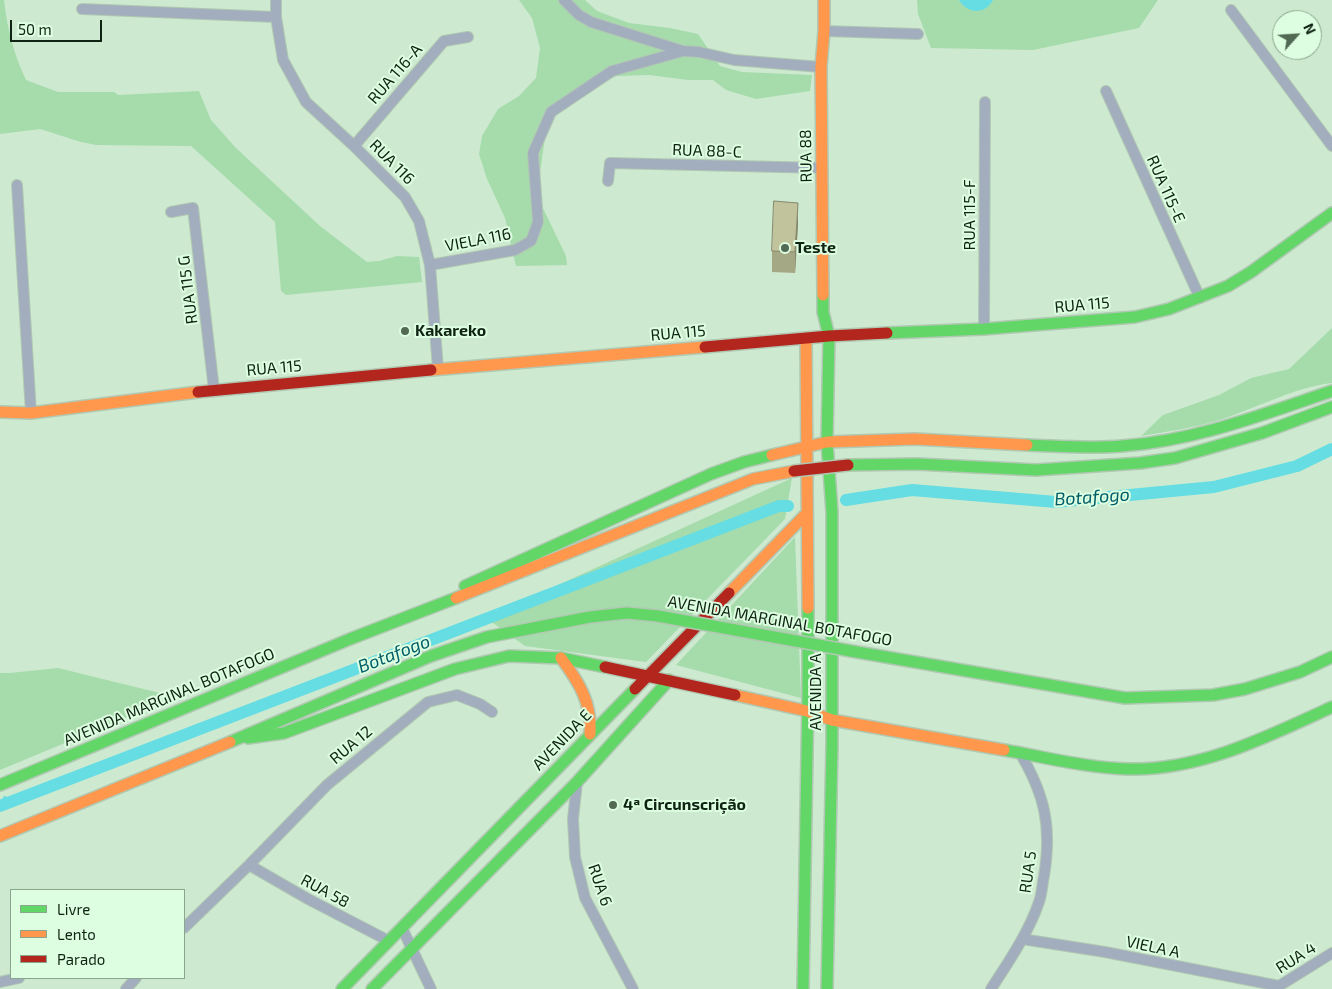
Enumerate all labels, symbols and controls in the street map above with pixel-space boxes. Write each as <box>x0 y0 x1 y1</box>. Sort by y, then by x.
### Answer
scale bar <box>12 10 105 42</box>
north arrow <box>1272 10 1322 60</box>
text: 50 m <box>18 20 52 38</box>
text: N <box>1300 20 1320 37</box>
street label: RUA 116-A <box>364 40 426 108</box>
street label: RUA 88 <box>796 129 816 183</box>
street label: RUA 116 <box>365 135 419 189</box>
street label: RUA 88-C <box>672 140 742 162</box>
street label: RUA 115-E <box>1143 152 1189 226</box>
street label: RUA 115-F <box>960 179 980 251</box>
street label: VIELA 116 <box>444 224 512 256</box>
place label: Teste <box>795 238 836 258</box>
marker: Teste <box>779 242 791 254</box>
street label: RUA 115 G <box>174 255 202 325</box>
street label: RUA 115 <box>1054 293 1110 317</box>
place label: Kakareko <box>415 321 486 341</box>
street label: RUA 115 <box>650 321 706 345</box>
marker: Kakareko <box>399 325 411 337</box>
street label: RUA 115 <box>246 356 302 380</box>
water label: Botafogo <box>1054 484 1130 510</box>
street label: AVENIDA MARGINAL BOTAFOGO <box>666 592 894 650</box>
water label: Botafogo <box>355 630 433 678</box>
street label: AVENIDA MARGINAL BOTAFOGO <box>61 644 277 750</box>
street label: AVENIDA A <box>806 653 826 731</box>
street label: AVENIDA E <box>528 706 596 774</box>
street label: RUA 12 <box>326 722 376 768</box>
place label: 4ª Circunscrição <box>623 795 746 815</box>
marker: 4ª Circunscrição <box>607 799 619 811</box>
street label: RUA 5 <box>1016 850 1040 894</box>
street label: RUA 6 <box>584 861 616 909</box>
street label: RUA 58 <box>297 870 353 912</box>
legend <box>10 889 185 979</box>
text: Livre <box>57 900 90 918</box>
text: Lento <box>57 925 96 943</box>
street label: VIELA A <box>1124 932 1182 962</box>
street label: RUA 4 <box>1272 938 1320 978</box>
text: Parado <box>57 950 105 968</box>

